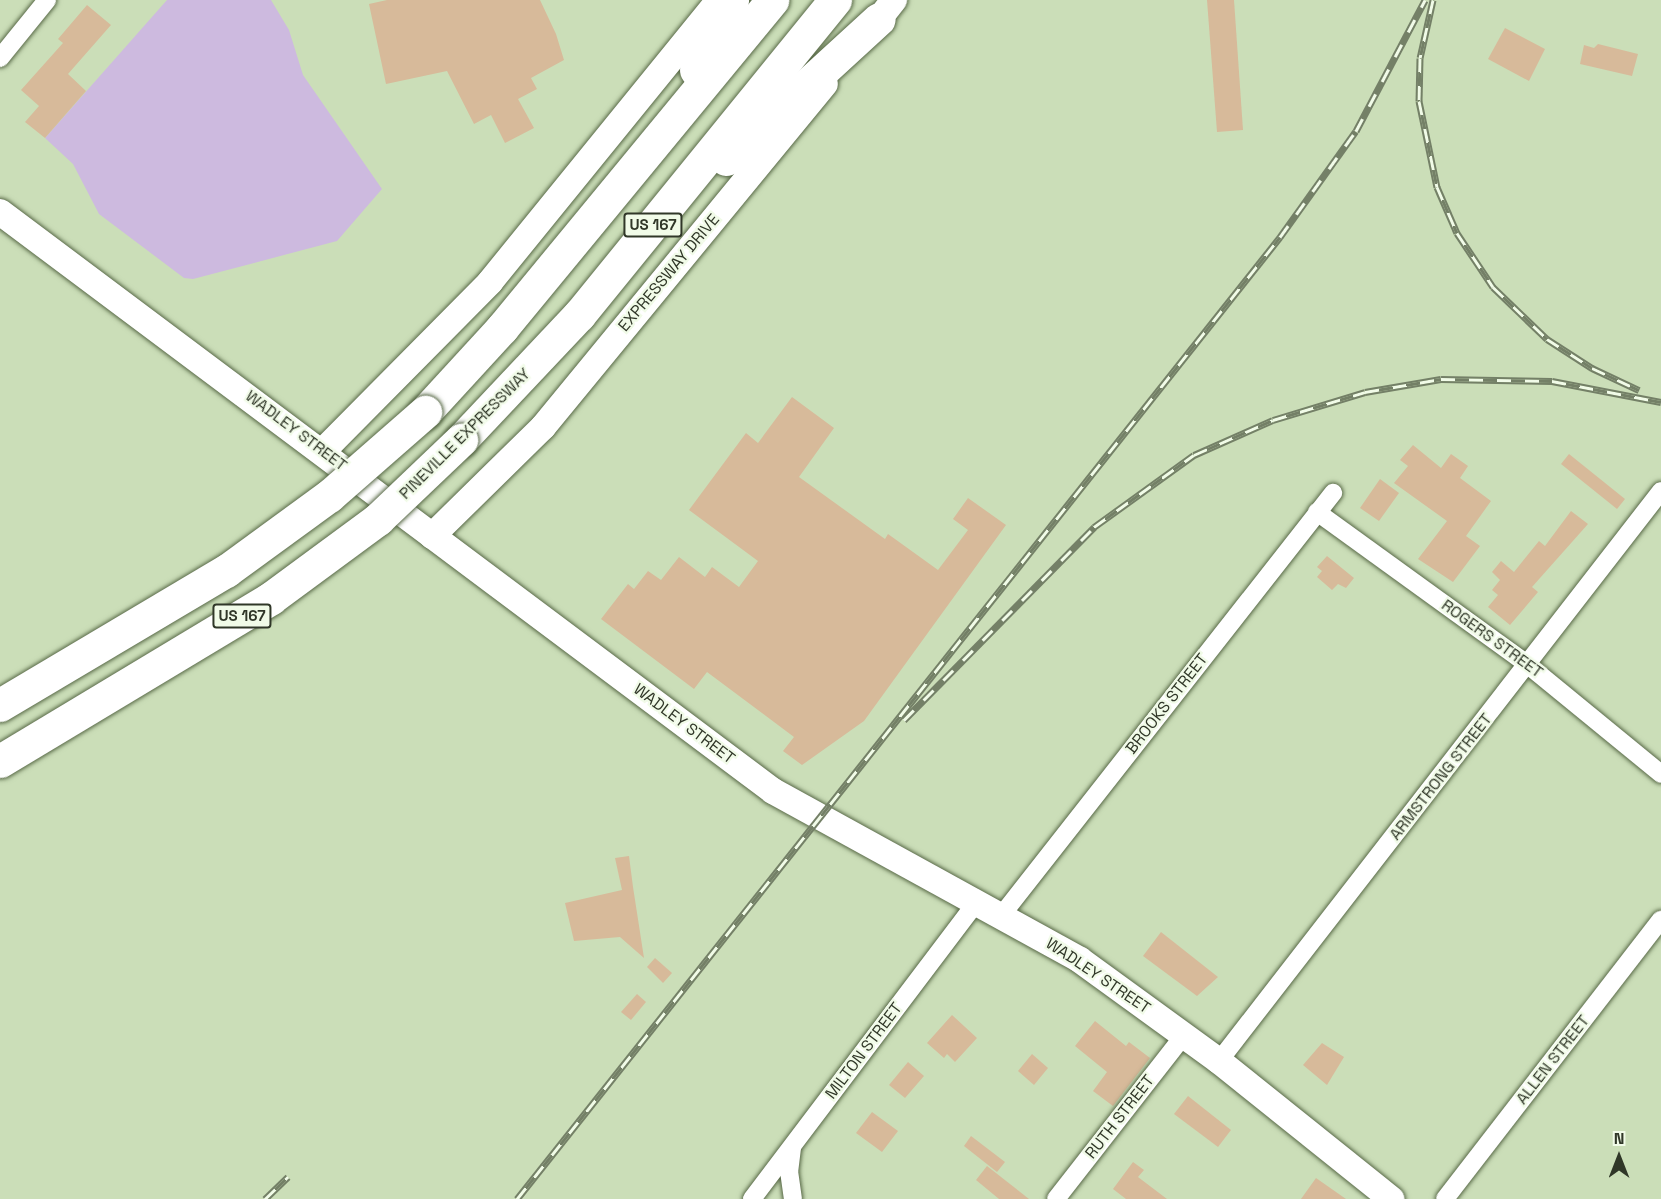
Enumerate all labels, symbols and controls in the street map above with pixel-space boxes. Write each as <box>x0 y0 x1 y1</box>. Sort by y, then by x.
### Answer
street label: EXPRESSWAY DRIVE <box>614 210 724 336</box>
road number: US 167 <box>623 213 683 237</box>
street label: PINEVILLE EXPRESSWAY <box>396 365 534 503</box>
street label: WADLEY STREET <box>241 387 351 475</box>
street label: ROGERS STREET <box>1438 596 1546 682</box>
road number: US 167 <box>212 604 272 628</box>
street label: BROOKS STREET <box>1122 650 1212 758</box>
street label: WADLEY STREET <box>629 680 739 768</box>
street label: ARMSTRONG STREET <box>1386 710 1496 844</box>
street label: WADLEY STREET <box>1042 934 1154 1018</box>
street label: MILTON STREET <box>822 999 906 1103</box>
street label: ALLEN STREET <box>1512 1012 1594 1108</box>
street label: RUTH STREET <box>1081 1071 1159 1163</box>
north arrow <box>1589 1127 1649 1187</box>
text: N <box>1614 1128 1624 1149</box>

